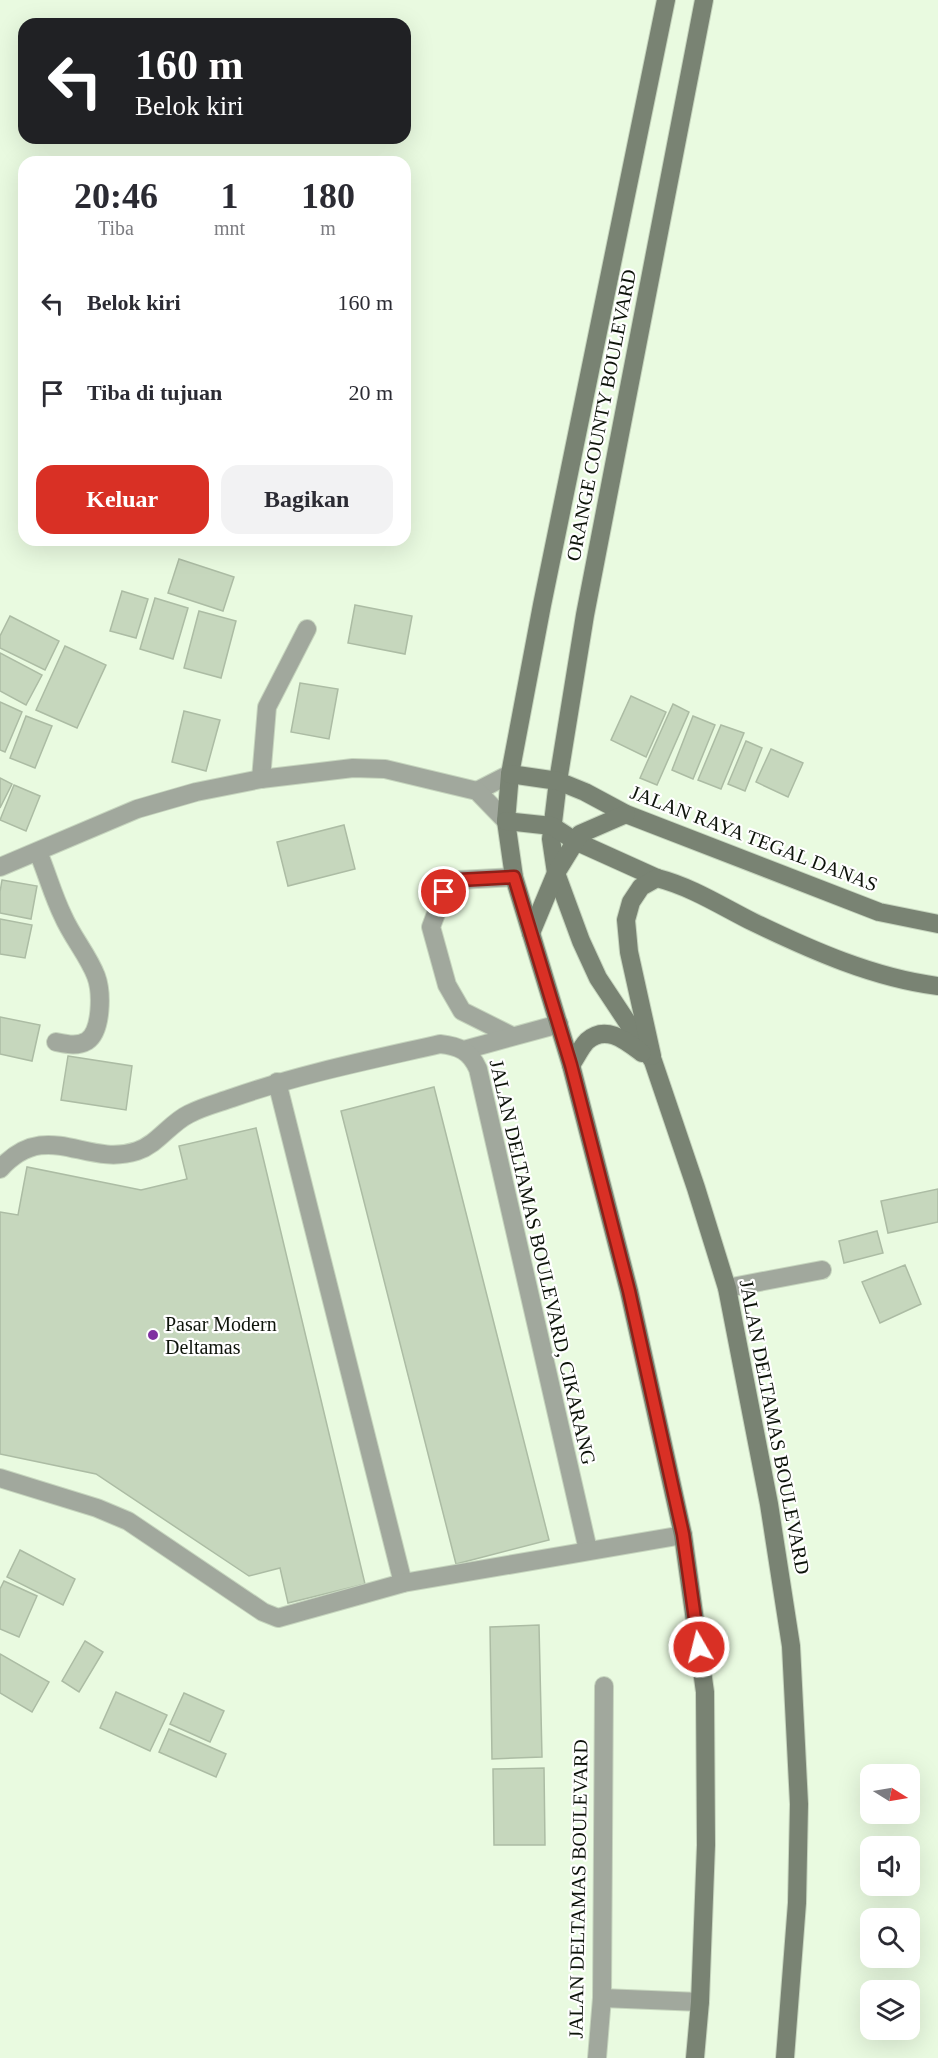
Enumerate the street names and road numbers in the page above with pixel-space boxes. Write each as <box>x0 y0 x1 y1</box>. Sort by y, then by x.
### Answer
street label: ORANGE COUNTY BOULEVARD <box>562 267 640 563</box>
street label: JALAN RAYA TEGAL DANAS <box>627 781 881 895</box>
street label: JALAN DELTAMAS BOULEVARD, CIKARANG <box>486 1057 600 1467</box>
street label: JALAN DELTAMAS BOULEVARD <box>736 1278 814 1576</box>
street label: JALAN DELTAMAS BOULEVARD <box>564 1739 592 2039</box>

